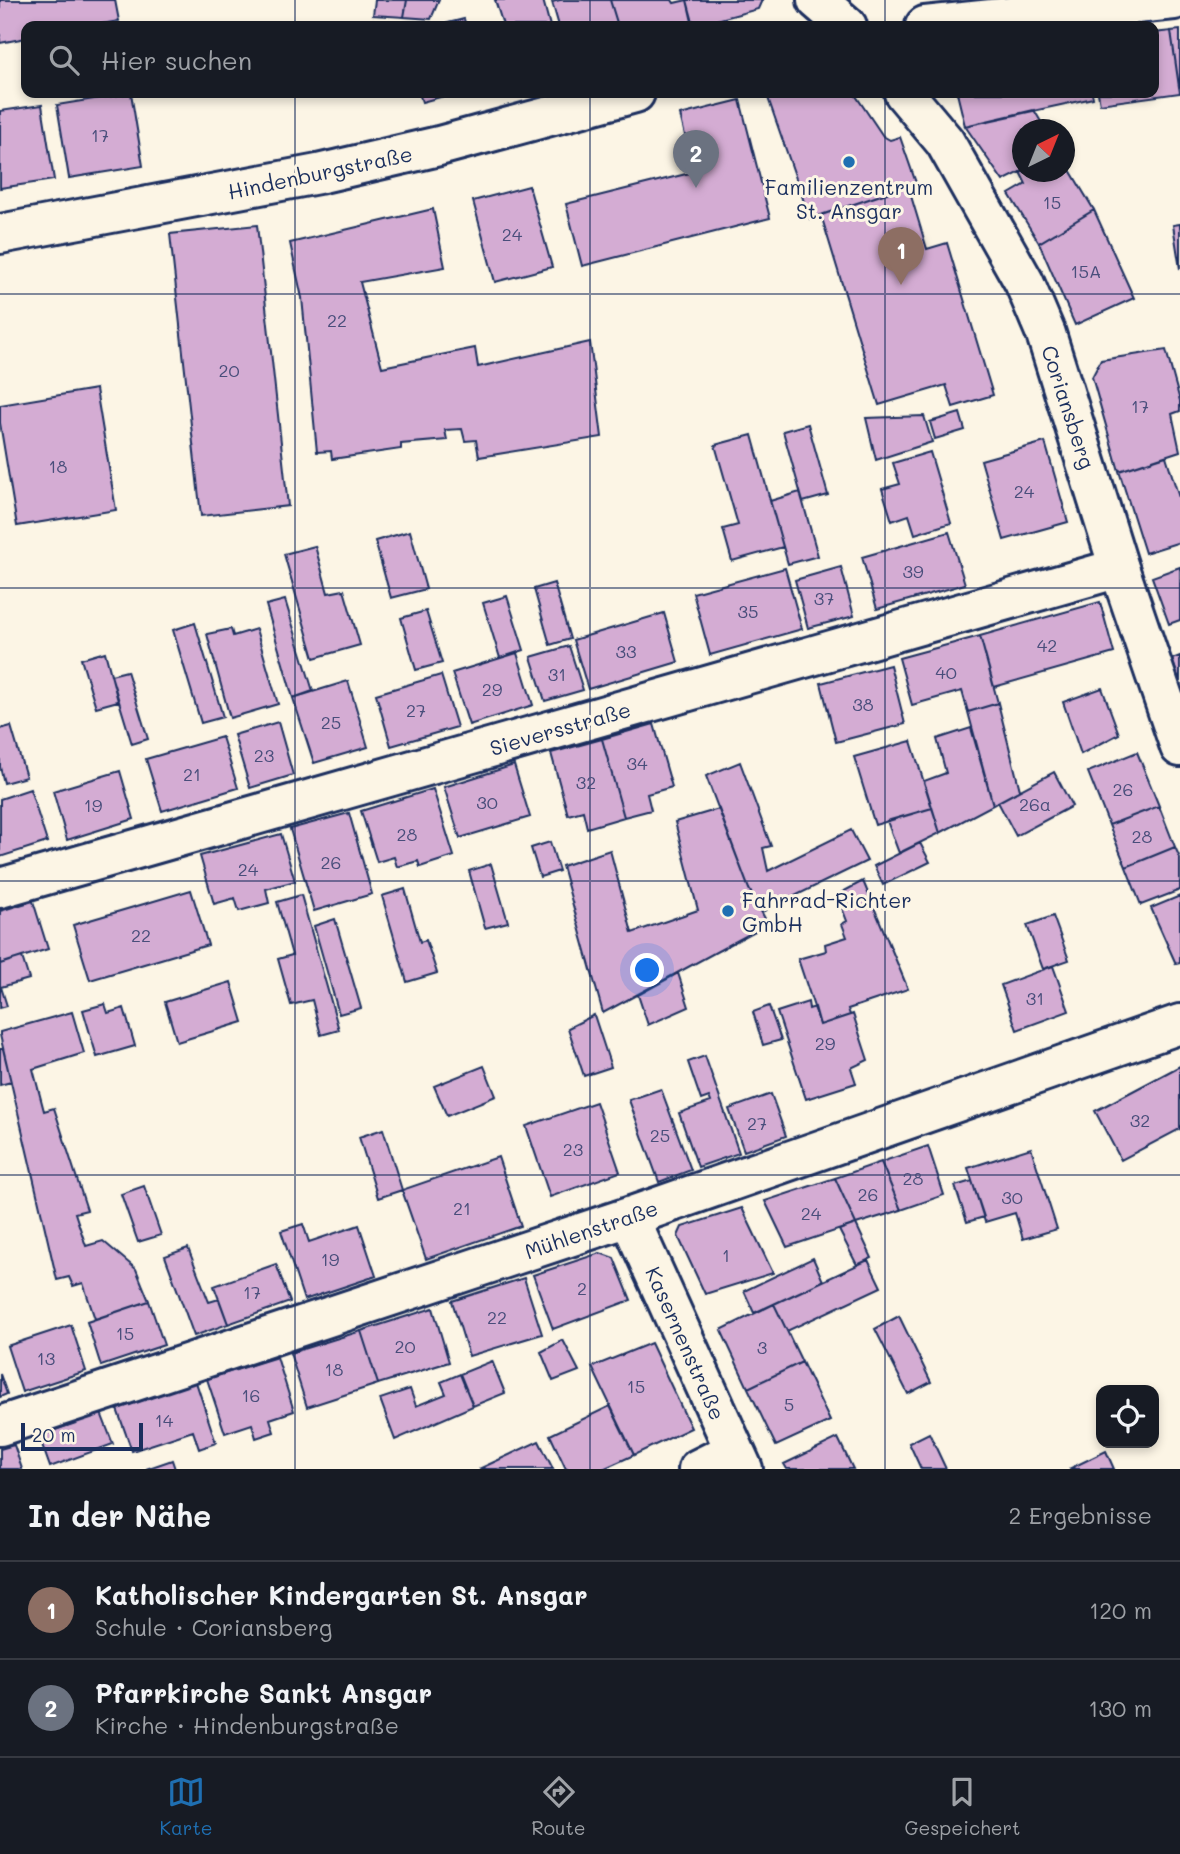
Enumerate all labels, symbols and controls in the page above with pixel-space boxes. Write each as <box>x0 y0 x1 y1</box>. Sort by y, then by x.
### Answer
search box <box>21 21 1159 98</box>
icon: search <box>45 41 83 79</box>
text: Hier suchen <box>101 43 252 77</box>
north arrow <box>1012 119 1075 182</box>
house number: 17 <box>91 123 109 147</box>
pin: 2 <box>673 130 719 188</box>
street label: Hindenburgstraße <box>225 139 415 205</box>
marker: Familienzentrum St. Ansgar <box>841 154 857 170</box>
place label: Familienzentrum St. Ansgar <box>765 173 933 224</box>
house number: 15 <box>1043 190 1061 214</box>
house number: 24 <box>502 222 523 246</box>
pin: 1 <box>878 227 924 285</box>
house number: 15A <box>1071 259 1102 283</box>
house number: 22 <box>327 308 347 332</box>
street label: Coriansberg <box>1036 342 1102 472</box>
house number: 20 <box>218 358 240 382</box>
house number: 17 <box>1131 394 1149 418</box>
house number: 18 <box>49 454 68 478</box>
house number: 24 <box>1014 479 1035 503</box>
house number: 39 <box>902 559 924 583</box>
house number: 37 <box>814 586 834 610</box>
house number: 35 <box>737 599 759 623</box>
house number: 42 <box>1037 633 1057 657</box>
house number: 33 <box>615 639 637 663</box>
house number: 40 <box>935 660 957 684</box>
house number: 31 <box>548 662 566 686</box>
house number: 29 <box>482 677 503 701</box>
house number: 38 <box>852 692 874 716</box>
street label: Sieversstraße <box>486 695 634 761</box>
house number: 27 <box>406 698 426 722</box>
house number: 25 <box>321 710 341 734</box>
house number: 23 <box>254 743 274 767</box>
house number: 34 <box>626 751 648 775</box>
house number: 21 <box>183 762 201 786</box>
house number: 32 <box>576 770 596 794</box>
house number: 26 <box>1113 777 1133 801</box>
house number: 30 <box>476 790 498 814</box>
house number: 26a <box>1019 792 1051 816</box>
house number: 19 <box>84 793 103 817</box>
house number: 28 <box>397 822 418 846</box>
house number: 28 <box>1132 824 1153 848</box>
house number: 26 <box>321 850 341 874</box>
house number: 24 <box>238 857 259 881</box>
place label: Fahrrad-Richter GmbH <box>742 886 912 937</box>
marker: Fahrrad-Richter GmbH <box>720 903 736 919</box>
house number: 22 <box>131 923 151 947</box>
your location <box>630 953 664 987</box>
house number: 31 <box>1026 986 1044 1010</box>
house number: 29 <box>815 1031 836 1055</box>
house number: 32 <box>1130 1108 1150 1132</box>
house number: 27 <box>747 1111 767 1135</box>
house number: 25 <box>650 1123 670 1147</box>
house number: 23 <box>563 1137 583 1161</box>
house number: 28 <box>903 1166 924 1190</box>
house number: 26 <box>858 1182 878 1206</box>
house number: 30 <box>1001 1185 1023 1209</box>
street label: Mühlenstraße <box>521 1194 661 1264</box>
house number: 21 <box>453 1196 471 1220</box>
house number: 24 <box>801 1201 822 1225</box>
house number: 1 <box>722 1243 730 1267</box>
house number: 19 <box>321 1247 340 1271</box>
street label: Kasernenstraße <box>640 1262 732 1424</box>
house number: 2 <box>577 1276 587 1300</box>
house number: 17 <box>243 1280 261 1304</box>
house number: 22 <box>487 1305 507 1329</box>
house number: 15 <box>116 1321 134 1345</box>
house number: 20 <box>394 1334 416 1358</box>
house number: 3 <box>757 1335 767 1359</box>
house number: 13 <box>37 1346 55 1370</box>
house number: 18 <box>325 1357 344 1381</box>
house number: 15 <box>627 1374 645 1398</box>
house number: 16 <box>242 1383 260 1407</box>
map controls <box>1096 1385 1159 1448</box>
button: locate <box>1096 1385 1159 1448</box>
house number: 5 <box>784 1392 794 1416</box>
house number: 14 <box>155 1408 174 1432</box>
scale bar <box>21 1420 144 1452</box>
text: 20 m <box>32 1422 76 1447</box>
text: In der Nähe <box>28 1495 211 1535</box>
text: 2 Ergebnisse <box>1009 1500 1152 1530</box>
text: Katholischer Kindergarten St. Ansgar <box>95 1578 587 1612</box>
text: 1 <box>46 1595 56 1625</box>
text: 120 m <box>1089 1595 1152 1625</box>
text: Schule · Coriansberg <box>95 1612 332 1642</box>
text: Pfarrkirche Sankt Ansgar <box>95 1676 432 1710</box>
text: 2 <box>45 1693 57 1723</box>
text: 130 m <box>1088 1693 1152 1723</box>
text: Kirche · Hindenburgstraße <box>95 1710 399 1740</box>
tab: Karte <box>160 1773 213 1840</box>
tab: Route <box>532 1773 586 1840</box>
tab: Gespeichert <box>905 1773 1020 1840</box>

